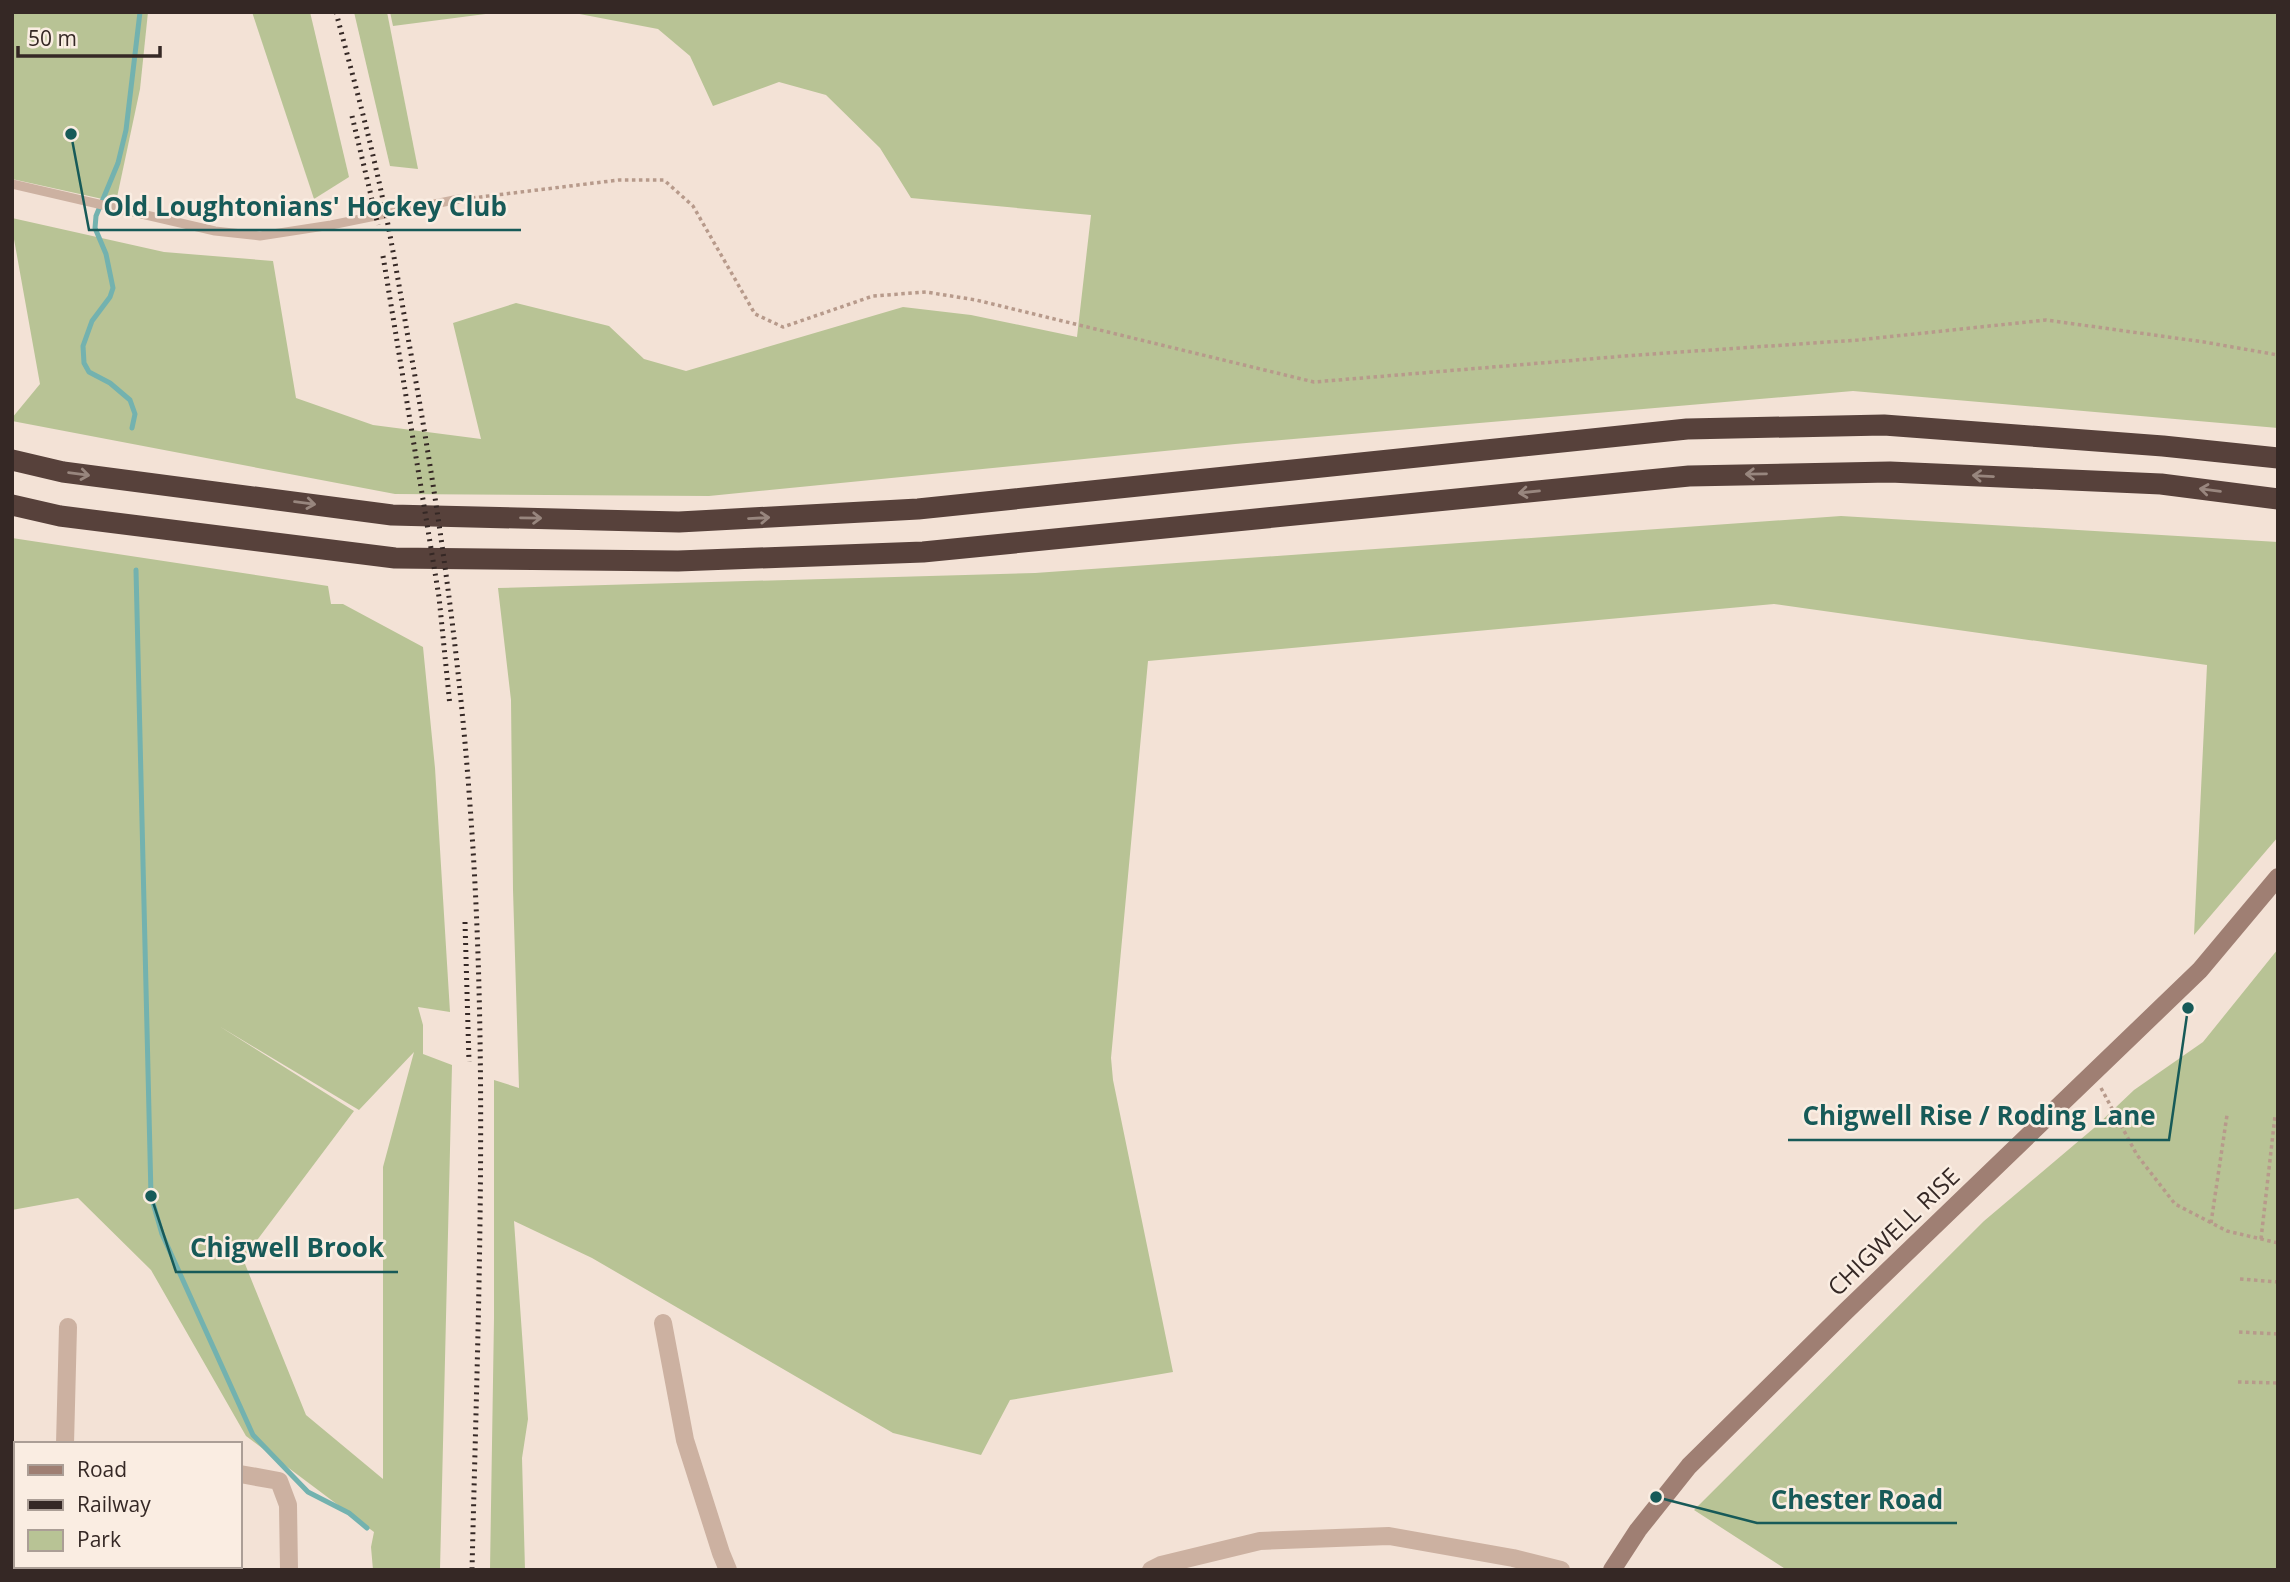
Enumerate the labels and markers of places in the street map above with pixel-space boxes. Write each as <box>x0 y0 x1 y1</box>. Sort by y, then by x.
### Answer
callout: Old Loughtonians' Hockey Club <box>89 183 521 230</box>
callout: Chigwell Rise / Roding Lane <box>1788 1093 2169 1140</box>
callout: Chigwell Brook <box>176 1225 398 1272</box>
callout: Chester Road <box>1757 1476 1957 1523</box>

